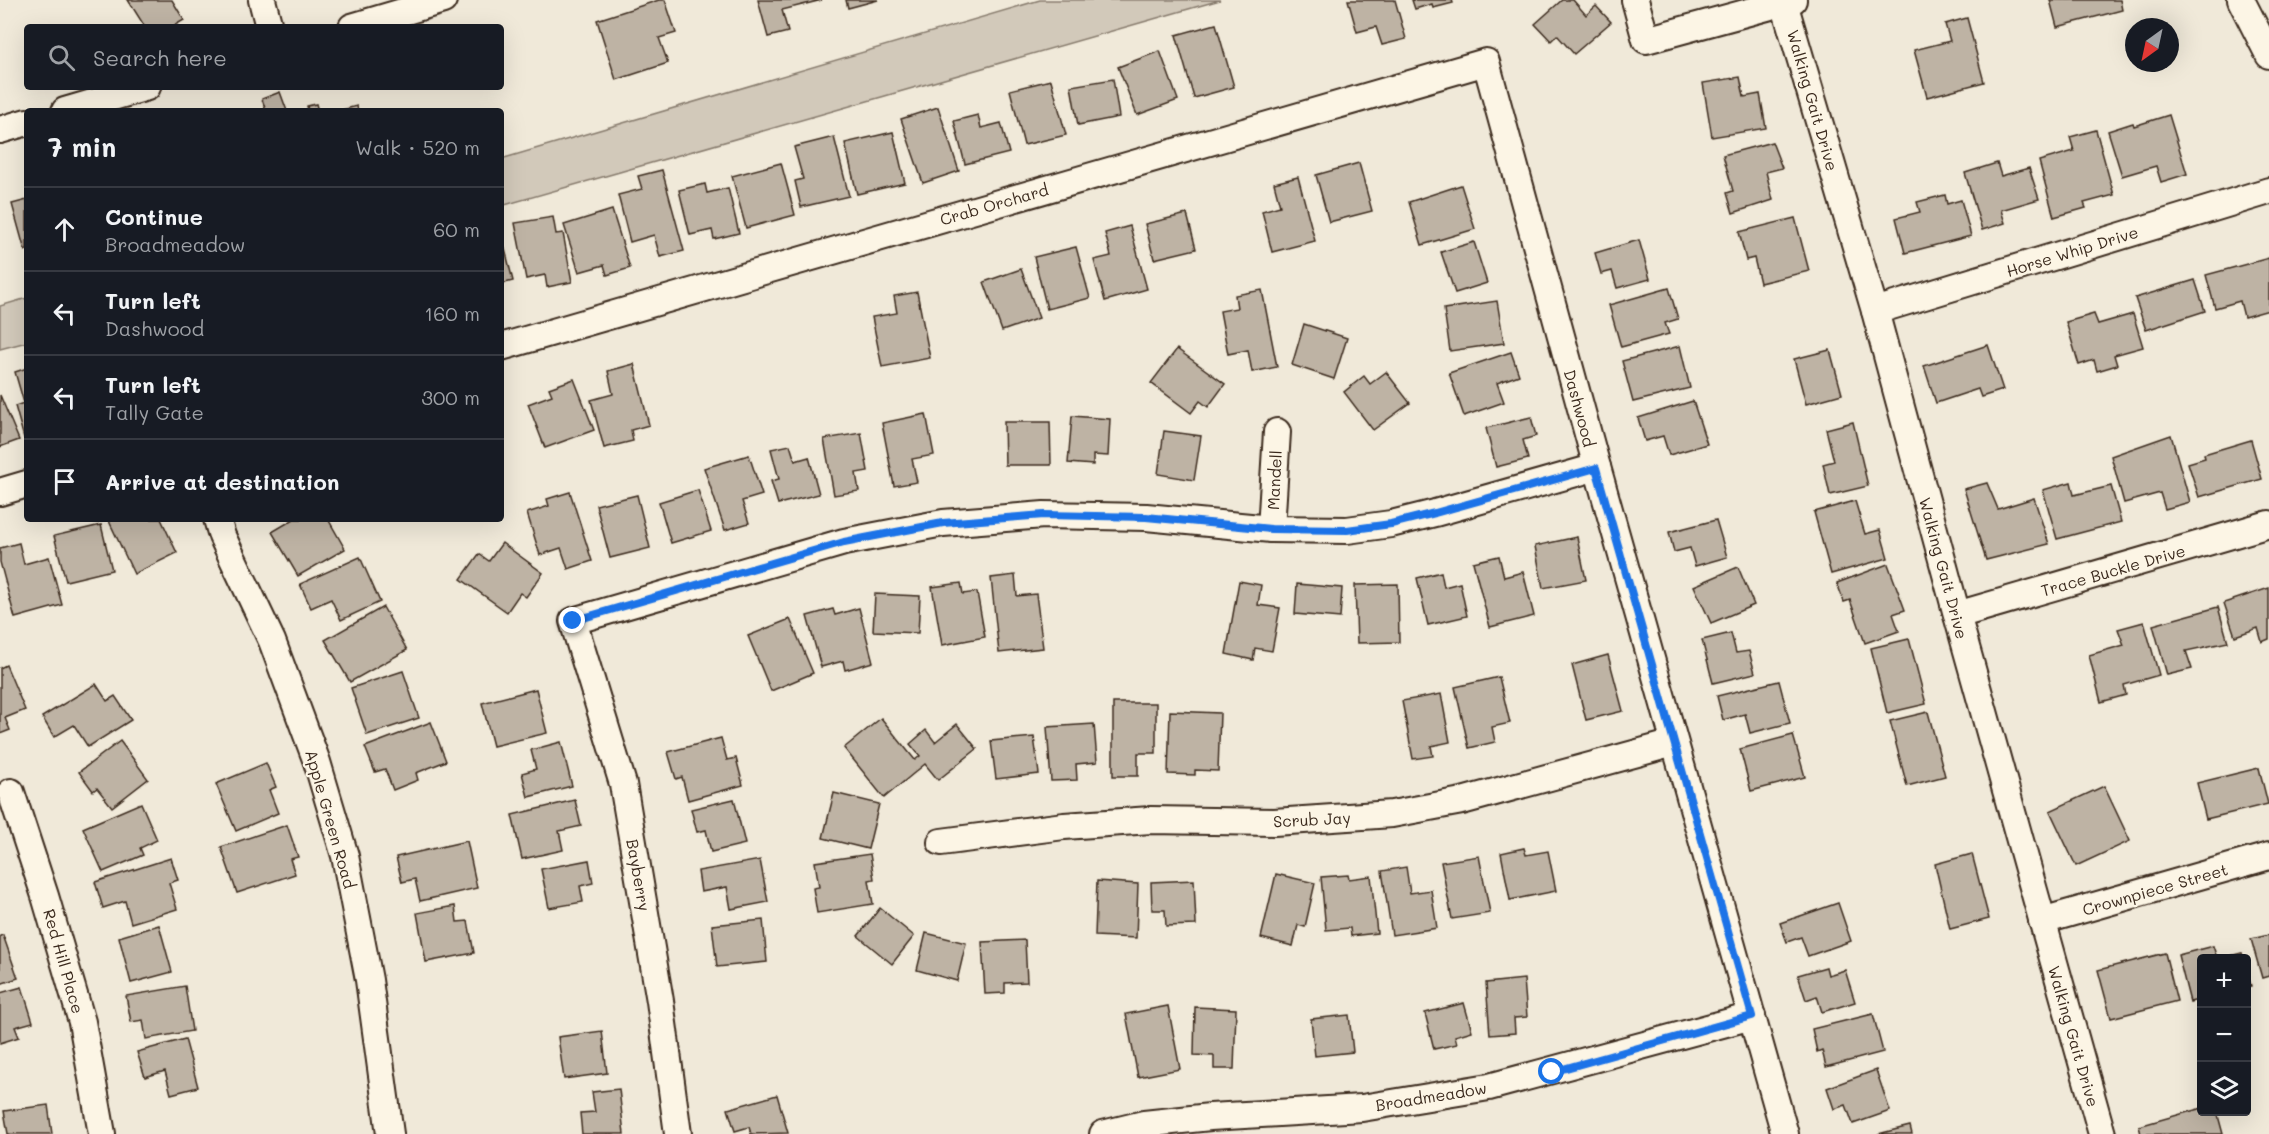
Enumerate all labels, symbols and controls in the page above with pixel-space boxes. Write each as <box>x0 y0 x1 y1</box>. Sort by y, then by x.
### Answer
north arrow <box>2125 18 2179 72</box>
search box <box>24 24 504 90</box>
street label: Walking Gait Drive <box>1783 27 1843 173</box>
icon: search <box>45 41 78 74</box>
text: Search here <box>93 43 227 72</box>
text: 7 min <box>48 130 116 164</box>
text: Walk · 520 m <box>355 134 480 160</box>
street label: Crab Orchard <box>937 178 1051 230</box>
text: Continue <box>105 202 203 231</box>
icon: ahead <box>48 213 81 246</box>
text: 60 m <box>433 216 480 242</box>
street label: Horse Whip Drive <box>2003 221 2141 281</box>
text: Broadmeadow <box>105 231 245 257</box>
text: Turn left <box>105 286 201 315</box>
icon: left <box>48 297 81 330</box>
text: 160 m <box>424 300 480 326</box>
text: Dashwood <box>105 315 204 341</box>
street label: Dashwood <box>1560 367 1600 449</box>
text: Turn left <box>105 370 201 399</box>
icon: left <box>48 381 81 414</box>
text: 300 m <box>421 384 480 410</box>
text: Tally Gate <box>105 399 204 425</box>
street label: Mandell <box>1262 450 1286 510</box>
icon: arrive <box>48 465 81 498</box>
text: Arrive at destination <box>105 467 340 496</box>
street label: Walking Gait Drive <box>1915 495 1973 641</box>
street label: Trace Buckle Drive <box>2038 539 2188 601</box>
route end <box>559 607 585 633</box>
street label: Apple Green Road <box>301 747 361 891</box>
street label: Scrub Jay <box>1273 806 1351 832</box>
street label: Bayberry <box>622 837 656 913</box>
street label: Crownpiece Street <box>2080 858 2230 920</box>
street label: Red Hill Place <box>39 906 89 1016</box>
map controls <box>2197 954 2251 1116</box>
button: + <box>2197 954 2251 1008</box>
street label: Walking Gait Drive <box>2044 963 2104 1109</box>
button: − <box>2197 1008 2251 1062</box>
route start <box>1538 1058 1564 1084</box>
button: layers <box>2197 1062 2251 1116</box>
street label: Broadmeadow <box>1374 1077 1488 1115</box>

